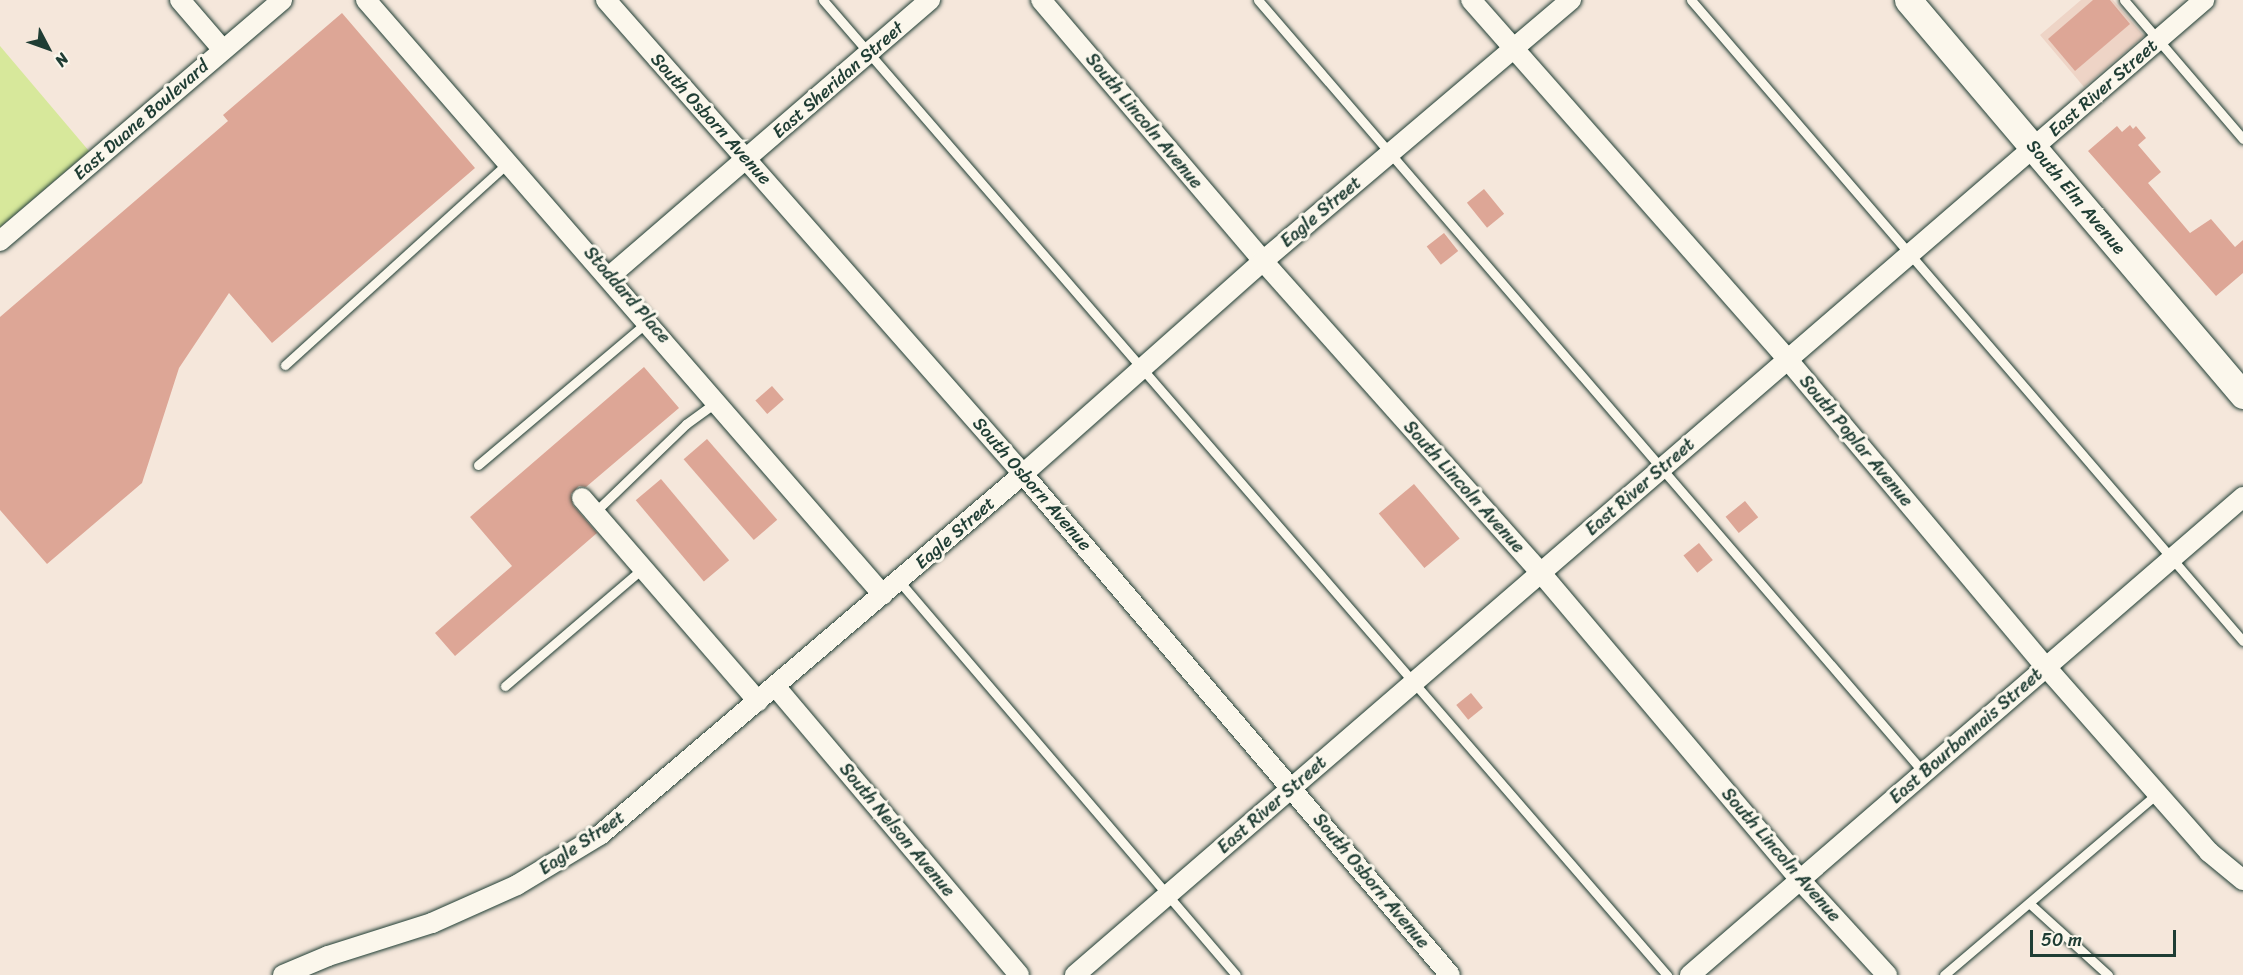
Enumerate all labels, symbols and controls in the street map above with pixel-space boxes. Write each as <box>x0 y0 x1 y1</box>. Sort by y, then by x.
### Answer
street label: East Sheridan Street <box>768 17 908 143</box>
north arrow <box>18 18 78 78</box>
street label: East River Street <box>2044 35 2162 141</box>
text: N <box>47 46 77 74</box>
street label: South Osborn Avenue <box>646 49 776 189</box>
street label: South Lincoln Avenue <box>1081 49 1207 193</box>
street label: East Duane Boulevard <box>70 56 212 184</box>
street label: South Elm Avenue <box>2022 135 2130 259</box>
street label: Eagle Street <box>1276 172 1366 252</box>
street label: Stoddard Place <box>579 242 675 348</box>
street label: South Poplar Avenue <box>1795 371 1917 511</box>
street label: South Osborn Avenue <box>968 413 1096 555</box>
street label: South Lincoln Avenue <box>1399 417 1529 557</box>
street label: East River Street <box>1581 434 1699 540</box>
street label: Eagle Street <box>910 492 1000 574</box>
street label: East Bourbonnais Street <box>1885 664 2047 808</box>
street label: East River Street <box>1213 752 1331 858</box>
street label: South Nelson Avenue <box>835 759 959 901</box>
street label: South Lincoln Avenue <box>1717 784 1845 926</box>
street label: Eagle Street <box>535 806 629 880</box>
street label: South Osborn Avenue <box>1308 809 1434 953</box>
scale bar <box>2033 918 2178 956</box>
text: 50 m <box>2041 924 2082 956</box>

